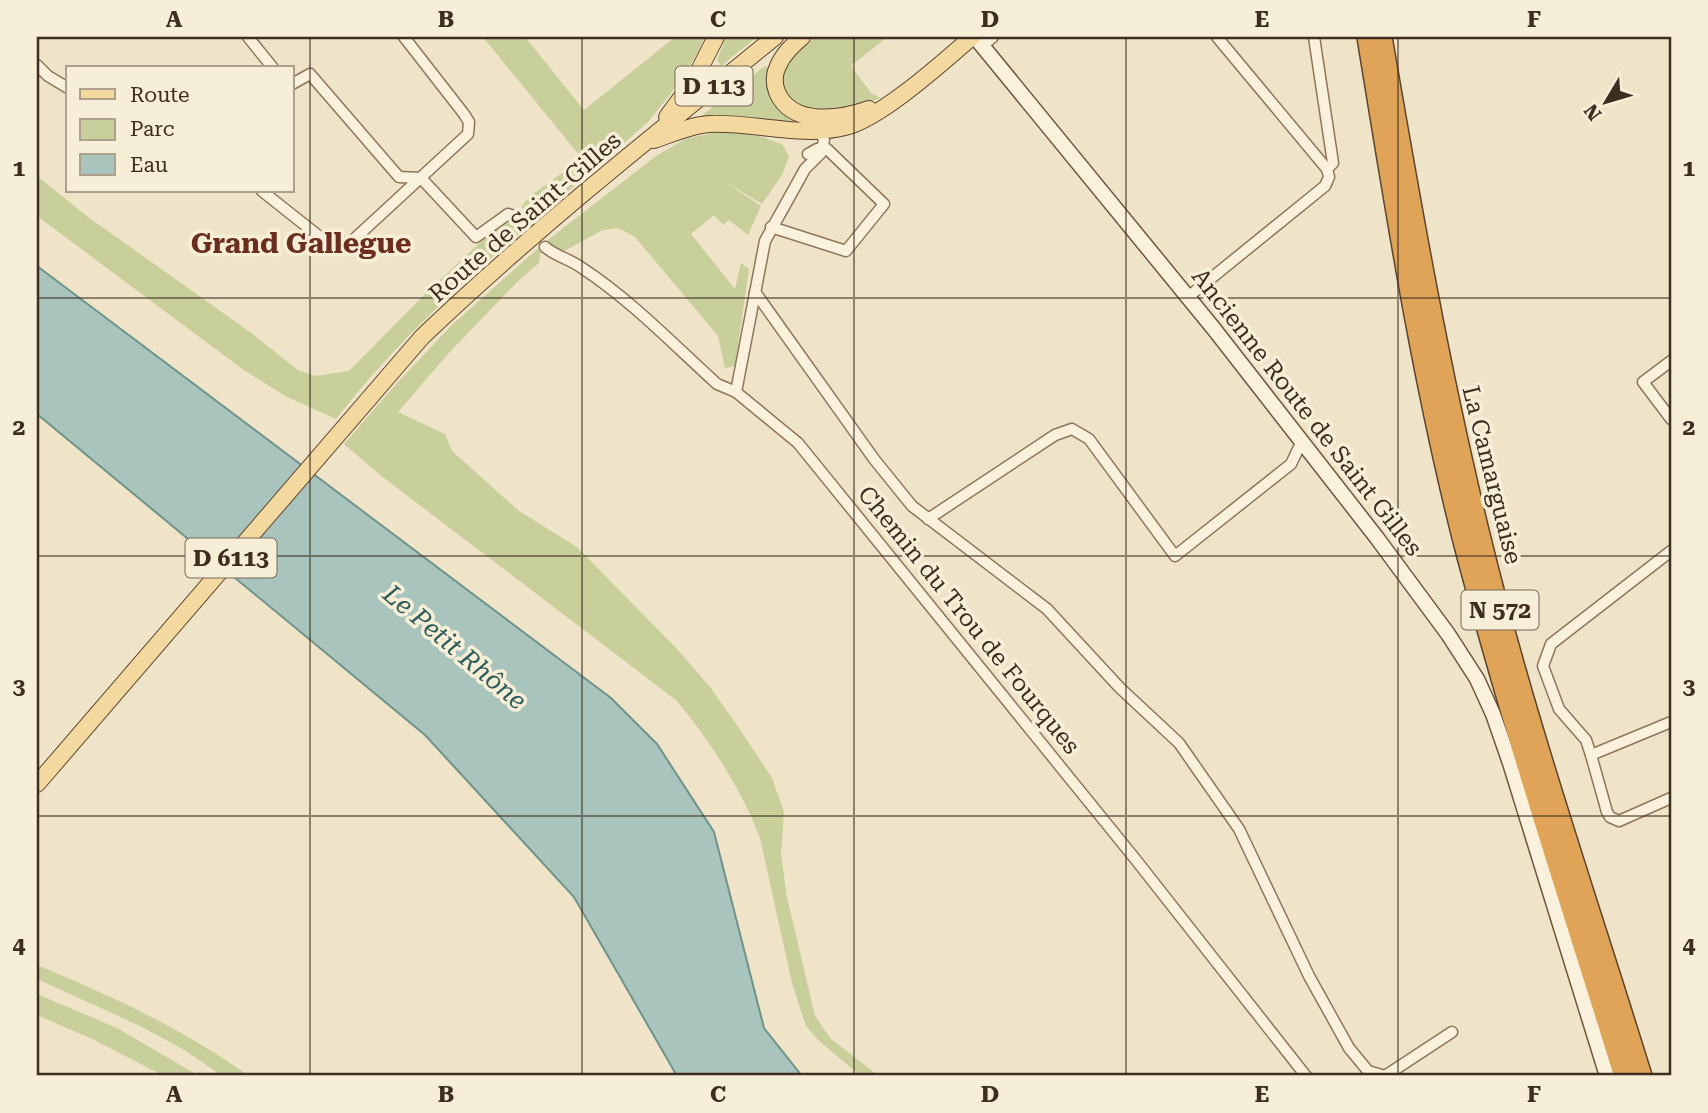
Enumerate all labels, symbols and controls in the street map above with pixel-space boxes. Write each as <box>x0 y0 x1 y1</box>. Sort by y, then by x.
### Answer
text: A <box>166 6 183 33</box>
text: B <box>438 6 454 33</box>
text: C <box>710 6 726 33</box>
text: D <box>981 6 999 33</box>
text: E <box>1255 6 1269 33</box>
text: F <box>1527 6 1541 33</box>
legend <box>66 66 294 192</box>
road number: D 113 <box>676 66 752 106</box>
north arrow <box>1572 66 1642 136</box>
text: Route <box>130 83 189 107</box>
text: N <box>1579 99 1607 125</box>
text: Parc <box>130 117 175 141</box>
street label: Route de Saint-Gilles <box>423 126 627 308</box>
text: Eau <box>130 153 168 177</box>
text: 1 <box>13 155 26 182</box>
text: 1 <box>1683 155 1696 182</box>
district label: Grand Gallegue <box>191 227 411 260</box>
street label: Ancienne Route de Saint Gilles <box>1186 263 1428 561</box>
street label: La Camarguaise <box>1456 383 1528 567</box>
text: 2 <box>13 414 25 441</box>
text: 2 <box>1683 414 1695 441</box>
street label: Chemin du Trou de Fourques <box>852 480 1086 760</box>
road number: D 6113 <box>186 538 276 578</box>
water label: Le Petit Rhône <box>377 578 533 715</box>
road number: N 572 <box>1462 590 1538 630</box>
text: 3 <box>13 673 26 700</box>
text: 3 <box>1683 673 1696 700</box>
text: 4 <box>13 932 26 959</box>
text: 4 <box>1683 932 1696 959</box>
text: A <box>166 1081 183 1108</box>
text: B <box>438 1081 454 1108</box>
text: C <box>710 1081 726 1108</box>
text: D <box>981 1081 999 1108</box>
text: E <box>1255 1081 1269 1108</box>
text: F <box>1527 1081 1541 1108</box>

